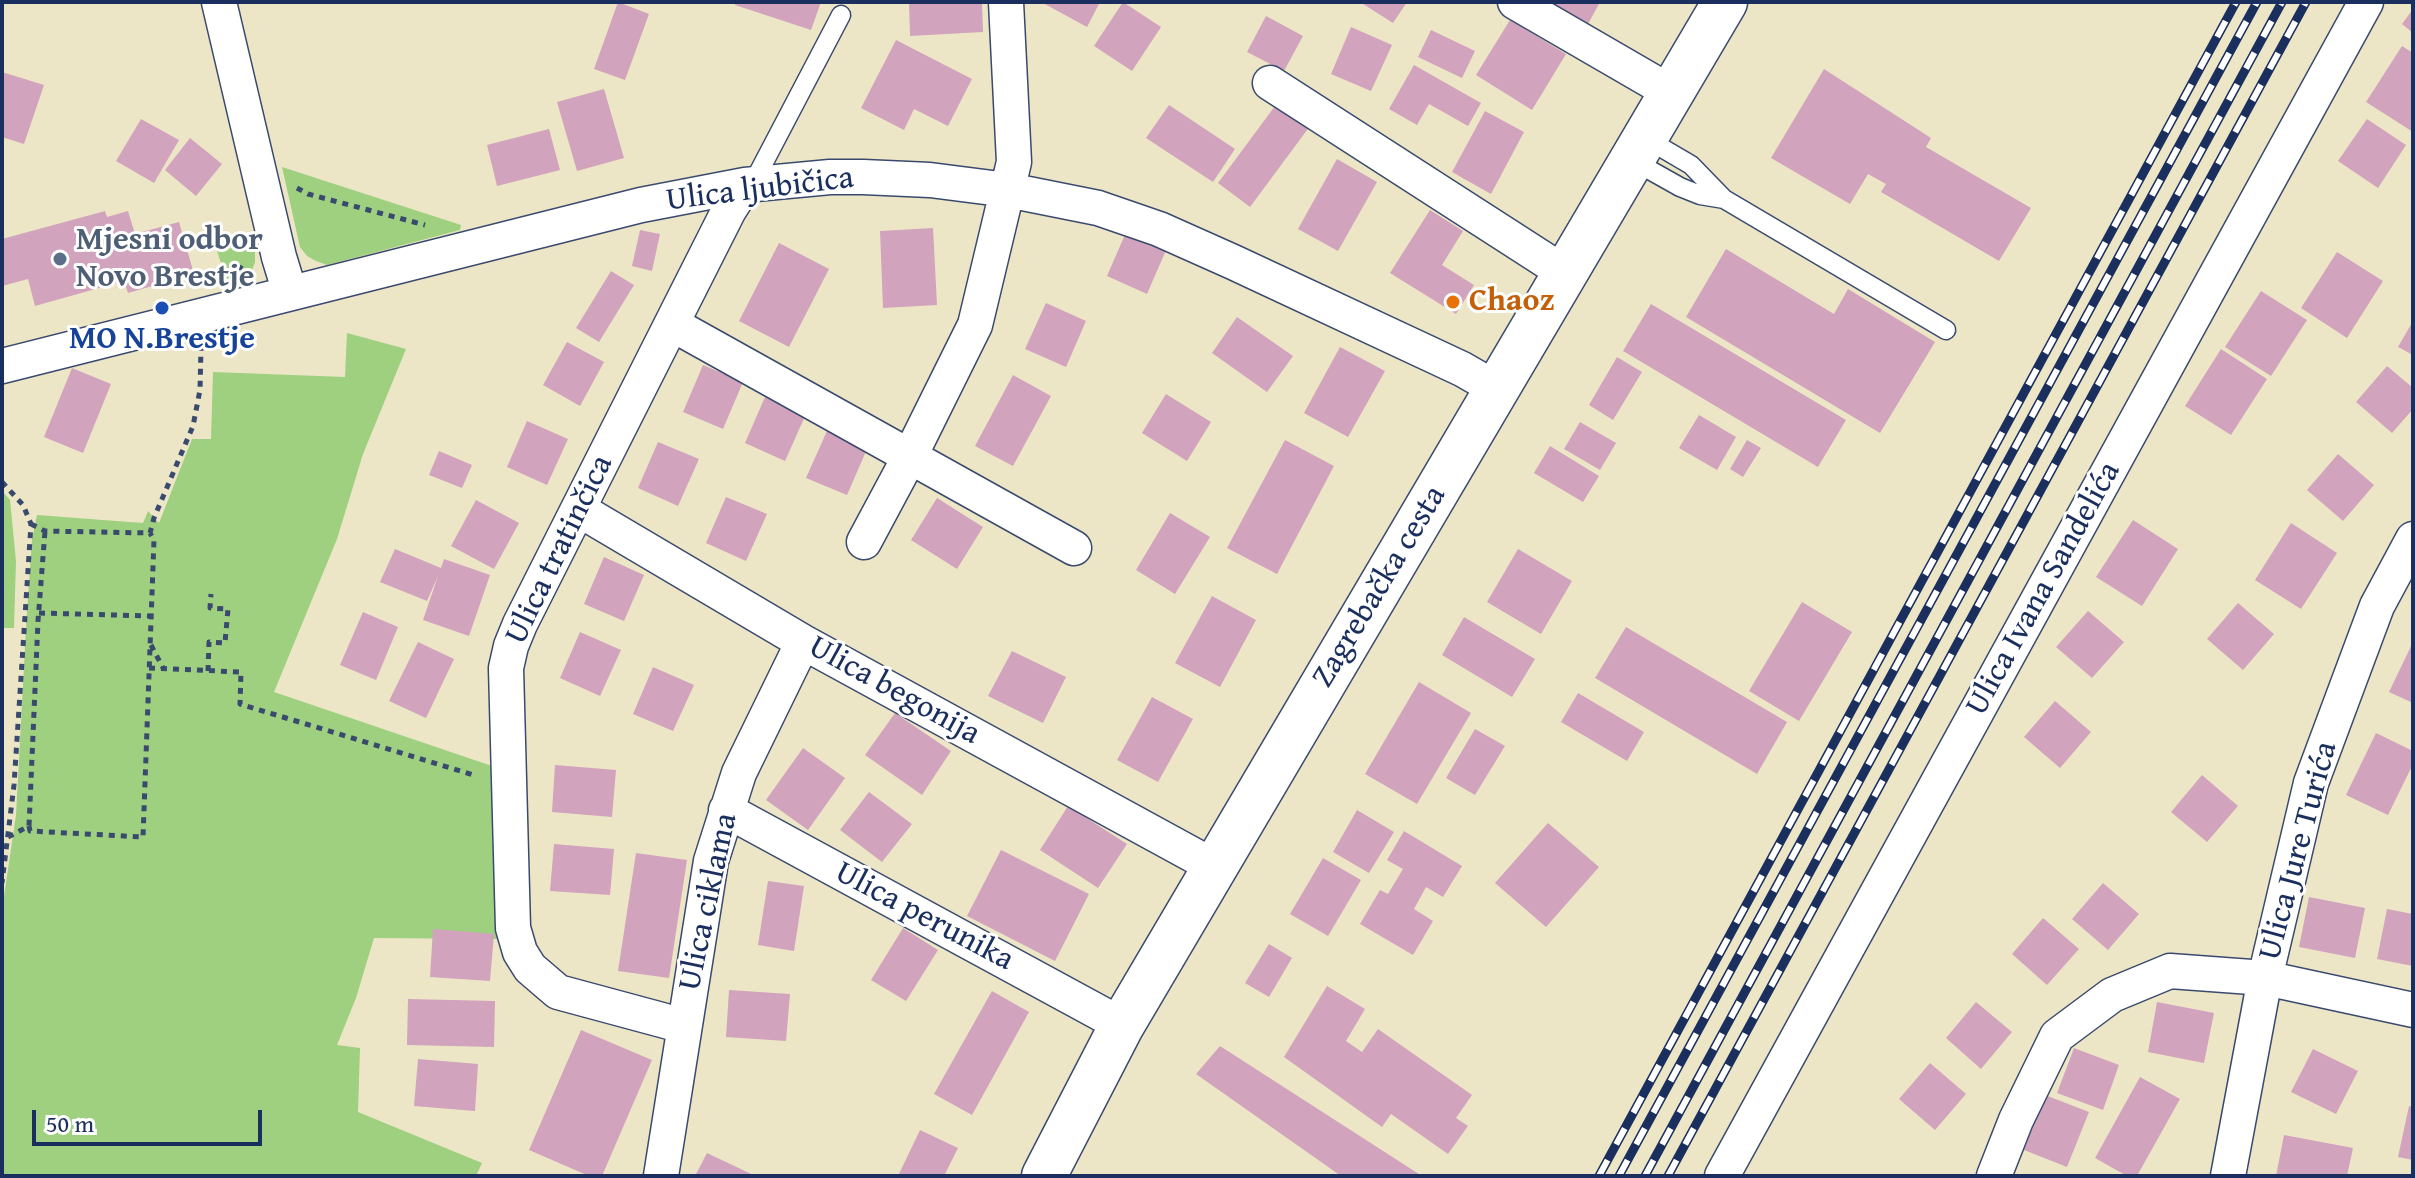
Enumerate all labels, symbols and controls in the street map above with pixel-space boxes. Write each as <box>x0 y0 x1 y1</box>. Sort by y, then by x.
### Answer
street label: Ulica ljubičica <box>664 159 856 221</box>
place label: Mjesni odbor Novo Brestje <box>76 222 263 297</box>
marker: Mjesni odbor Novo Brestje <box>51 250 69 268</box>
place label: Chaoz <box>1469 283 1555 321</box>
marker: Chaoz <box>1444 293 1462 311</box>
marker: MO N.Brestje <box>153 299 171 317</box>
place label: MO N.Brestje <box>69 321 255 359</box>
street label: Ulica tratinčica <box>498 449 622 651</box>
street label: Ulica Ivana Sandelića <box>1958 456 2130 722</box>
street label: Zagrebačka cesta <box>1305 479 1455 695</box>
street label: Ulica begonija <box>802 628 986 754</box>
street label: Ulica Jure Turića <box>2251 738 2347 964</box>
street label: Ulica ciklama <box>671 810 747 994</box>
street label: Ulica perunika <box>828 854 1020 980</box>
scale bar <box>36 1094 266 1144</box>
text: 50 m <box>46 1106 94 1141</box>

